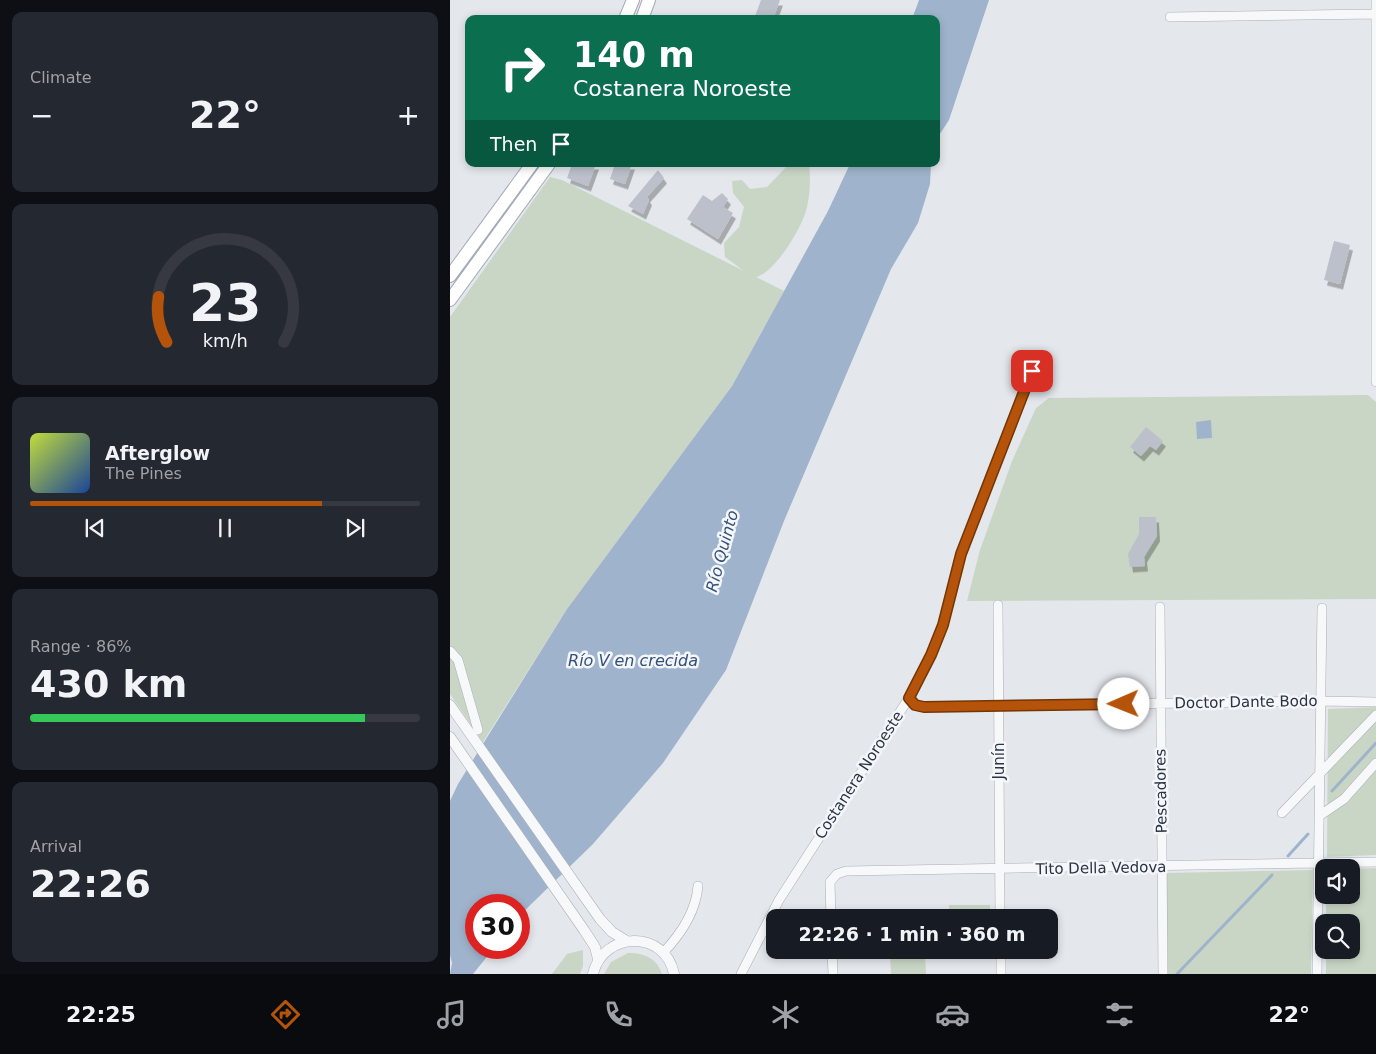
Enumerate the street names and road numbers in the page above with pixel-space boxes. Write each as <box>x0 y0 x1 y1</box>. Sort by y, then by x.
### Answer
street label: Doctor Dante Bodo <box>1174 692 1318 712</box>
street label: Costanera Noroeste <box>811 708 907 842</box>
street label: Junín <box>990 742 1008 781</box>
street label: Pescadores <box>1151 748 1171 833</box>
street label: Tito Della Vedova <box>1034 858 1167 878</box>

